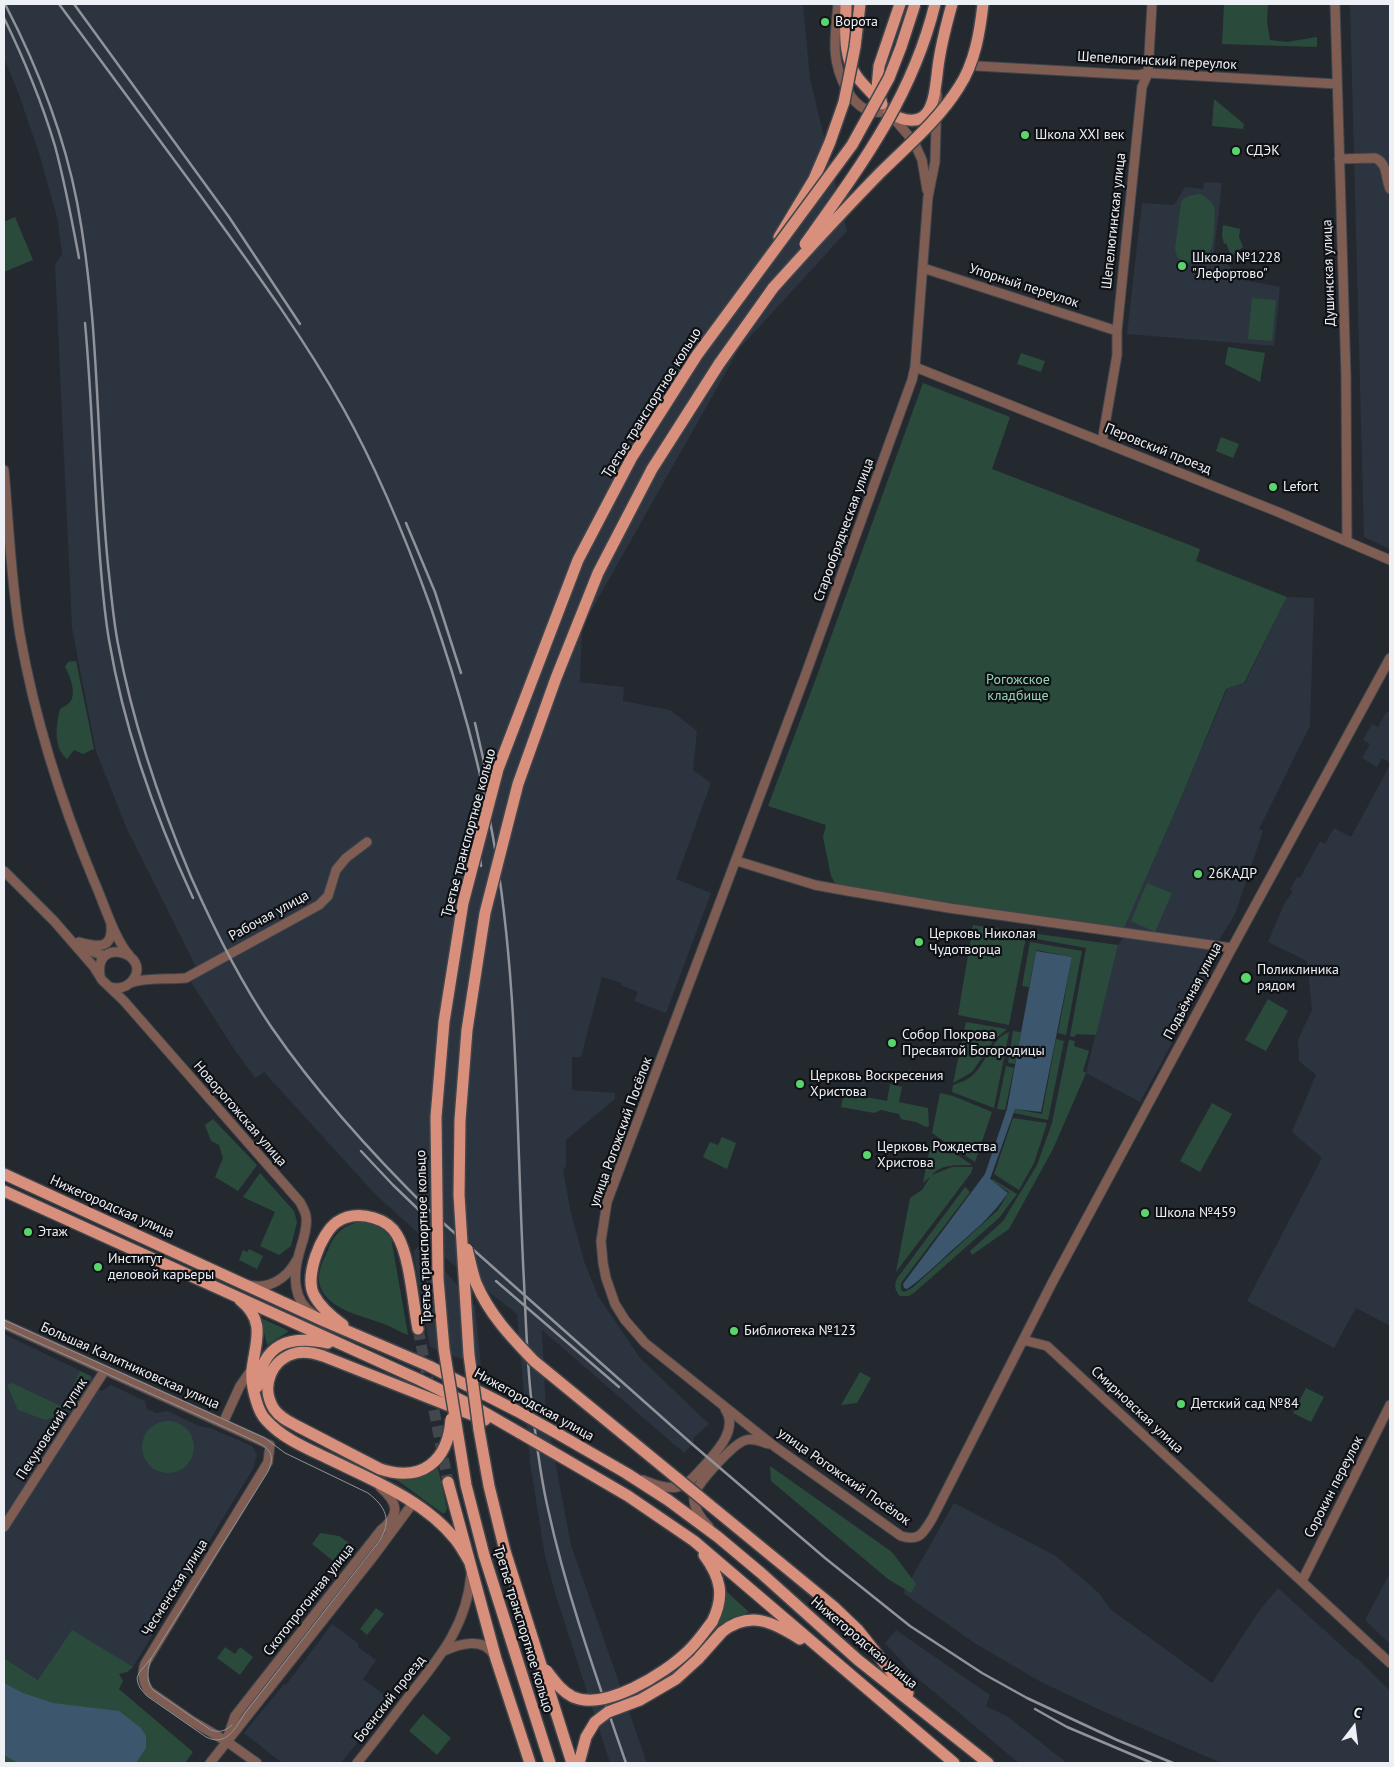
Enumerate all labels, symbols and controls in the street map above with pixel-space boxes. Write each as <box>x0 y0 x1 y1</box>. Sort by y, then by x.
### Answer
place label: Ворота <box>835 14 878 30</box>
marker: Ворота <box>819 16 831 28</box>
street label: Шепелюгинский переулок <box>1077 48 1237 74</box>
place label: Школа XXI век <box>1035 127 1124 143</box>
marker: Школа XXI век <box>1019 129 1031 141</box>
place label: СДЭК <box>1246 143 1280 159</box>
marker: СДЭК <box>1230 145 1242 157</box>
street label: Шепелюгинская улица <box>1098 152 1130 290</box>
street label: Душинская улица <box>1319 219 1339 327</box>
place label: Школа №1228 "Лефортово" <box>1192 250 1281 282</box>
street label: Упорный переулок <box>967 260 1081 312</box>
marker: Школа №1228 "Лефортово" <box>1176 260 1188 272</box>
street label: Третье транспортное кольцо <box>599 325 705 481</box>
street label: Перовский проезд <box>1102 420 1214 478</box>
street label: Старообрядческая улица <box>810 456 878 604</box>
place label: Lefort <box>1283 479 1318 495</box>
marker: Lefort <box>1267 481 1279 493</box>
park label: Рогожское кладбище <box>986 672 1050 704</box>
street label: Третье транспортное кольцо <box>438 747 500 919</box>
place label: 26КАДР <box>1208 866 1257 882</box>
marker: 26КАДР <box>1192 868 1204 880</box>
street label: Рабочая улица <box>226 887 312 945</box>
place label: Церковь Николая Чудотворца <box>929 926 1036 959</box>
marker: Церковь Николая Чудотворца <box>913 936 925 948</box>
street label: Подъёмная улица <box>1160 940 1226 1042</box>
place label: Поликлиника рядом <box>1257 962 1339 994</box>
marker: Поликлиника рядом <box>1239 971 1253 985</box>
place label: Собор Покрова Пресвятой Богородицы <box>902 1027 1045 1060</box>
marker: Собор Покрова Пресвятой Богородицы <box>886 1037 898 1049</box>
street label: улица Рогожский Посёлок <box>586 1055 656 1209</box>
street label: Новорогожская улица <box>190 1058 290 1170</box>
place label: Церковь Воскресения Христова <box>810 1068 943 1100</box>
marker: Церковь Воскресения Христова <box>794 1078 806 1090</box>
place label: Церковь Рождества Христова <box>877 1139 997 1172</box>
marker: Церковь Рождества Христова <box>861 1149 873 1161</box>
street label: Третье транспортное кольцо <box>413 1150 435 1324</box>
street label: Нижегородская улица <box>47 1172 177 1242</box>
place label: Школа №459 <box>1155 1205 1236 1221</box>
marker: Школа №459 <box>1139 1207 1151 1219</box>
place label: Этаж <box>38 1224 68 1240</box>
marker: Этаж <box>22 1226 34 1238</box>
place label: Институт деловой карьеры <box>108 1251 214 1284</box>
marker: Институт деловой карьеры <box>92 1261 104 1273</box>
street label: Большая Калитниковская улица <box>38 1319 222 1413</box>
place label: Библиотека №123 <box>744 1323 856 1339</box>
marker: Библиотека №123 <box>728 1325 740 1337</box>
street label: Смирновская улица <box>1087 1363 1187 1457</box>
street label: Нижегородская улица <box>471 1365 597 1445</box>
street label: Пекуновский тупик <box>13 1375 91 1483</box>
place label: Детский сад №84 <box>1191 1396 1299 1412</box>
marker: Детский сад №84 <box>1175 1398 1187 1410</box>
street label: улица Рогожский Посёлок <box>774 1425 914 1529</box>
street label: Сорокин переулок <box>1301 1433 1367 1541</box>
street label: Чесменская улица <box>138 1536 212 1640</box>
street label: Скотопрогонная улица <box>260 1541 358 1659</box>
street label: Третье транспортное кольцо <box>490 1543 556 1715</box>
street label: Нижегородская улица <box>807 1593 921 1693</box>
street label: Боенский проезд <box>351 1652 429 1746</box>
north arrow <box>1329 1702 1379 1752</box>
text: С <box>1352 1703 1364 1722</box>

